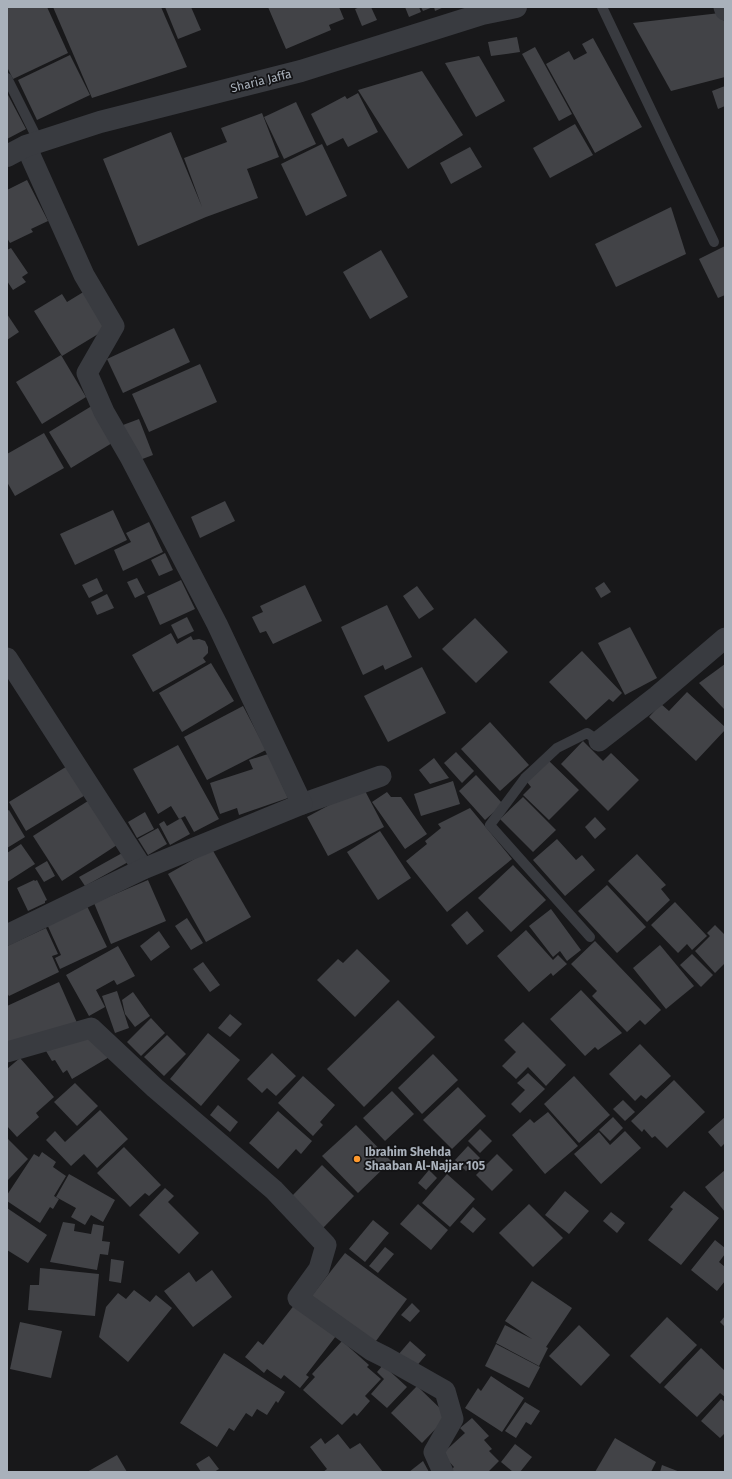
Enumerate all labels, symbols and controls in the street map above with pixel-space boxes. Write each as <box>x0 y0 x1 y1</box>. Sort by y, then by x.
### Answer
street label: Sharia Jaffa <box>229 67 293 95</box>
place label: Ibrahim Shehda Shaaban Al-Najjar 105 <box>365 1145 486 1173</box>
marker: Ibrahim Shehda Shaaban Al-Najjar 105 <box>352 1154 362 1164</box>

